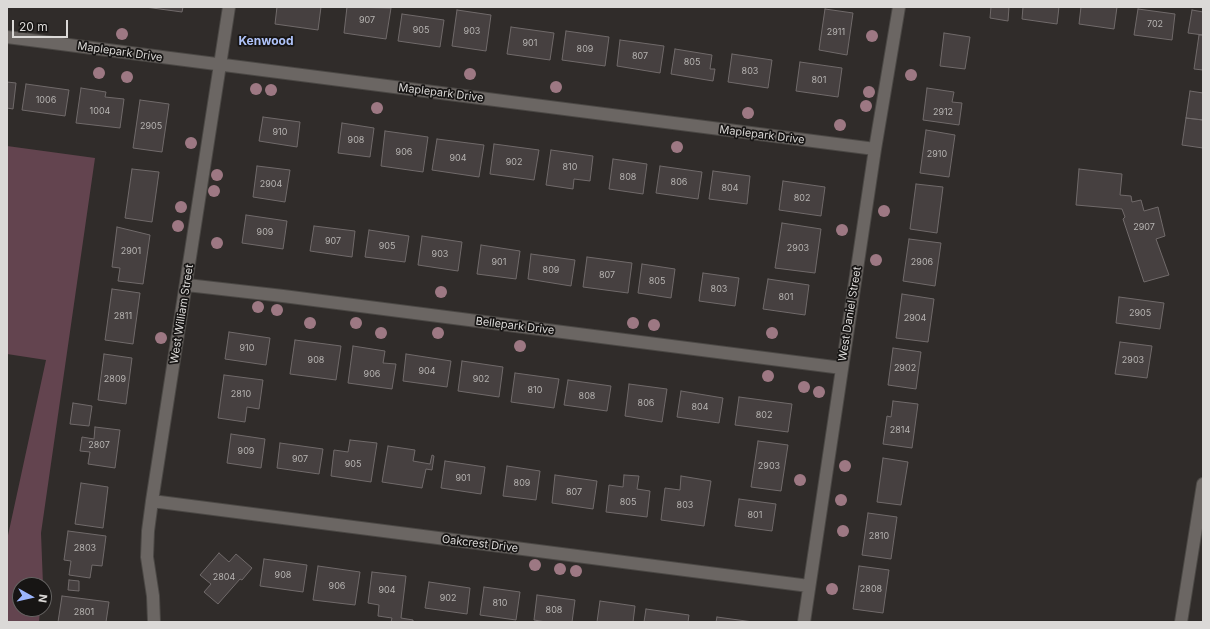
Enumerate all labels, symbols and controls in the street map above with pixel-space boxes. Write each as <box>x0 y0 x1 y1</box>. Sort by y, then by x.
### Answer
scale bar <box>14 12 70 38</box>
house number: 907 <box>359 15 375 25</box>
text: 20 m <box>19 19 48 34</box>
house number: 702 <box>1147 19 1163 29</box>
house number: 905 <box>413 25 429 35</box>
house number: 903 <box>464 26 480 36</box>
house number: 2911 <box>827 27 845 37</box>
district label: Kenwood <box>238 34 294 48</box>
house number: 901 <box>523 38 537 48</box>
street label: Maplepark Drive <box>77 40 163 64</box>
house number: 809 <box>577 44 593 54</box>
house number: 807 <box>632 51 648 61</box>
house number: 805 <box>684 57 700 67</box>
house number: 803 <box>742 66 758 76</box>
house number: 801 <box>812 75 826 85</box>
street label: Maplepark Drive <box>398 81 484 105</box>
house number: 1006 <box>36 95 56 105</box>
house number: 1004 <box>90 106 110 116</box>
house number: 2912 <box>933 107 953 117</box>
house number: 2905 <box>140 121 162 131</box>
street label: Maplepark Drive <box>719 123 805 147</box>
house number: 910 <box>273 127 287 137</box>
house number: 908 <box>348 135 364 145</box>
house number: 906 <box>396 147 412 157</box>
house number: 2910 <box>927 149 947 159</box>
house number: 904 <box>449 153 467 163</box>
house number: 902 <box>506 157 522 167</box>
house number: 810 <box>563 162 577 172</box>
house number: 808 <box>620 172 636 182</box>
house number: 806 <box>671 177 687 187</box>
house number: 2904 <box>260 179 282 189</box>
house number: 804 <box>721 183 739 193</box>
house number: 802 <box>794 193 810 203</box>
house number: 2907 <box>1133 222 1155 232</box>
house number: 909 <box>257 227 273 237</box>
house number: 907 <box>325 236 341 246</box>
house number: 905 <box>379 241 395 251</box>
house number: 2903 <box>787 243 809 253</box>
house number: 2901 <box>121 246 141 256</box>
house number: 903 <box>432 249 448 259</box>
house number: 901 <box>492 257 506 267</box>
house number: 2906 <box>911 257 933 267</box>
street label: West William Street <box>168 263 196 365</box>
house number: 809 <box>543 265 559 275</box>
street label: West Daniel Street <box>836 266 864 362</box>
house number: 807 <box>599 270 615 280</box>
house number: 805 <box>649 276 665 286</box>
house number: 803 <box>711 284 727 294</box>
house number: 801 <box>779 292 793 302</box>
house number: 2905 <box>1129 308 1151 318</box>
house number: 2811 <box>114 311 132 321</box>
house number: 2904 <box>904 313 926 323</box>
street label: Bellepark Drive <box>475 315 555 337</box>
house number: 910 <box>240 343 254 353</box>
house number: 908 <box>308 355 324 365</box>
house number: 2903 <box>1122 355 1144 365</box>
house number: 2902 <box>894 363 916 373</box>
house number: 904 <box>418 366 436 376</box>
house number: 906 <box>364 369 380 379</box>
house number: 2809 <box>104 374 126 384</box>
house number: 902 <box>473 374 489 384</box>
house number: 810 <box>528 385 542 395</box>
house number: 2810 <box>231 389 251 399</box>
house number: 808 <box>579 391 595 401</box>
house number: 806 <box>638 398 654 408</box>
house number: 804 <box>691 402 709 412</box>
house number: 802 <box>756 410 772 420</box>
house number: 2814 <box>890 425 910 435</box>
house number: 2807 <box>88 440 110 450</box>
house number: 909 <box>238 446 254 456</box>
house number: 907 <box>292 454 308 464</box>
house number: 905 <box>345 459 361 469</box>
house number: 2903 <box>758 461 780 471</box>
house number: 901 <box>456 473 470 483</box>
house number: 809 <box>514 478 530 488</box>
house number: 807 <box>566 487 582 497</box>
house number: 805 <box>620 497 636 507</box>
house number: 803 <box>677 500 693 510</box>
house number: 801 <box>748 510 762 520</box>
house number: 2810 <box>869 531 889 541</box>
street label: Oakcrest Drive <box>441 533 519 555</box>
house number: 2803 <box>74 543 96 553</box>
house number: 908 <box>275 570 291 580</box>
house number: 2804 <box>213 572 235 582</box>
north arrow <box>12 577 52 617</box>
house number: 906 <box>329 581 345 591</box>
house number: 2808 <box>860 584 882 594</box>
house number: 904 <box>378 585 396 595</box>
text: N <box>35 593 50 604</box>
house number: 902 <box>440 593 456 603</box>
house number: 810 <box>493 598 507 608</box>
house number: 808 <box>546 605 562 615</box>
house number: 2801 <box>74 607 94 617</box>

